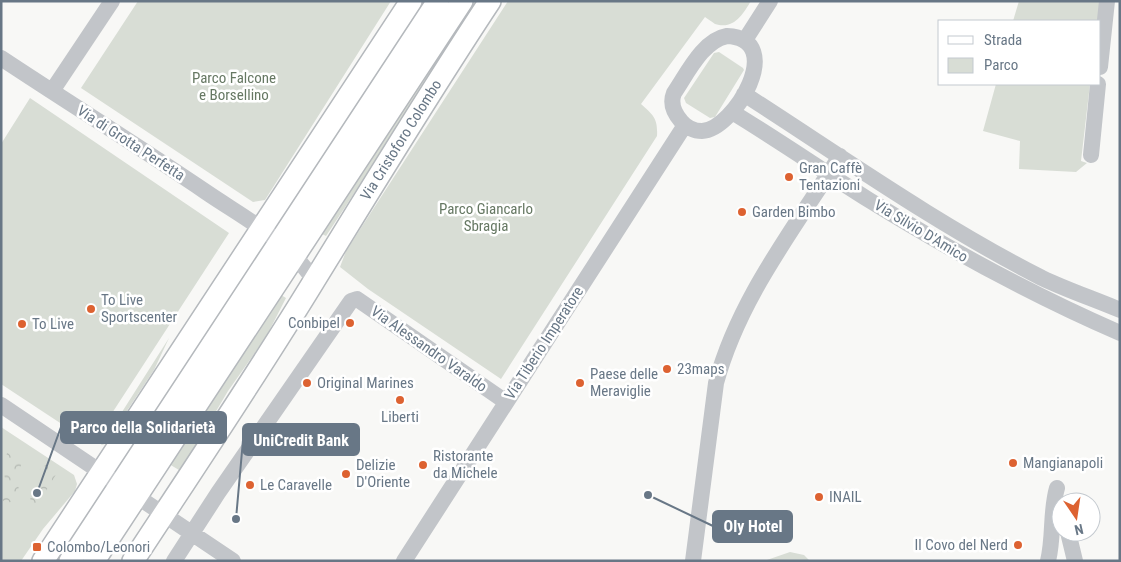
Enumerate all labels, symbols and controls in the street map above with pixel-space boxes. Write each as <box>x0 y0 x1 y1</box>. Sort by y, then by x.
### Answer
legend <box>938 20 1101 85</box>
text: Strada <box>984 31 1022 49</box>
text: Parco <box>984 56 1018 74</box>
park label: Parco Falcone e Borsellino <box>192 69 276 104</box>
street label: Via Cristoforo Colombo <box>357 76 445 204</box>
street label: Via di Grotta Perfetta <box>74 101 188 185</box>
place label: Gran Caffè Tentazioni <box>799 159 862 194</box>
marker: Gran Caffè Tentazioni <box>783 171 795 183</box>
street label: Via Silvio D'Amico <box>871 196 971 266</box>
park label: Parco Giancarlo Sbragia <box>439 200 533 235</box>
place label: Garden Bimbo <box>752 203 836 221</box>
marker: Garden Bimbo <box>736 206 748 218</box>
street label: Via Tiberio Imperatore <box>501 283 587 403</box>
place label: To Live Sportscenter <box>101 291 178 326</box>
street label: Via Alessandro Varaldo <box>367 302 491 396</box>
marker: To Live Sportscenter <box>85 303 97 315</box>
place label: Conbipel <box>288 314 340 332</box>
place label: To Live <box>32 315 74 333</box>
marker: Conbipel <box>344 317 356 329</box>
marker: To Live <box>16 318 28 330</box>
place label: 23maps <box>677 360 725 378</box>
marker: 23maps <box>661 363 673 375</box>
place label: Paese delle Meraviglie <box>590 365 658 400</box>
place label: Original Marines <box>317 374 414 392</box>
marker: Original Marines <box>301 377 313 389</box>
marker: Paese delle Meraviglie <box>574 377 586 389</box>
marker: Liberti <box>394 394 406 406</box>
place label: Liberti <box>381 408 419 426</box>
callout: Parco della Solidarietà <box>61 412 226 443</box>
text: Parco della Solidarietà <box>70 418 216 437</box>
callout: UniCredit Bank <box>243 424 359 455</box>
text: UniCredit Bank <box>253 431 349 450</box>
place label: Ristorante da Michele <box>433 447 498 482</box>
place label: Mangianapoli <box>1023 454 1103 472</box>
place label: Delizie D'Oriente <box>356 456 410 491</box>
marker: Mangianapoli <box>1007 457 1019 469</box>
marker: Ristorante da Michele <box>417 459 429 471</box>
marker: Delizie D'Oriente <box>340 468 352 480</box>
place label: Le Caravelle <box>260 476 332 494</box>
marker: Le Caravelle <box>244 479 256 491</box>
place label: INAIL <box>829 488 862 506</box>
marker: INAIL <box>813 491 825 503</box>
north arrow <box>1051 492 1101 542</box>
callout: Oly Hotel <box>713 511 792 542</box>
text: Oly Hotel <box>724 517 782 536</box>
text: N <box>1073 521 1085 538</box>
place label: Il Covo del Nerd <box>915 536 1008 554</box>
place label: Colombo/Leonori <box>47 538 150 556</box>
marker: Il Covo del Nerd <box>1012 539 1024 551</box>
marker: Colombo/Leonori <box>31 541 43 553</box>

